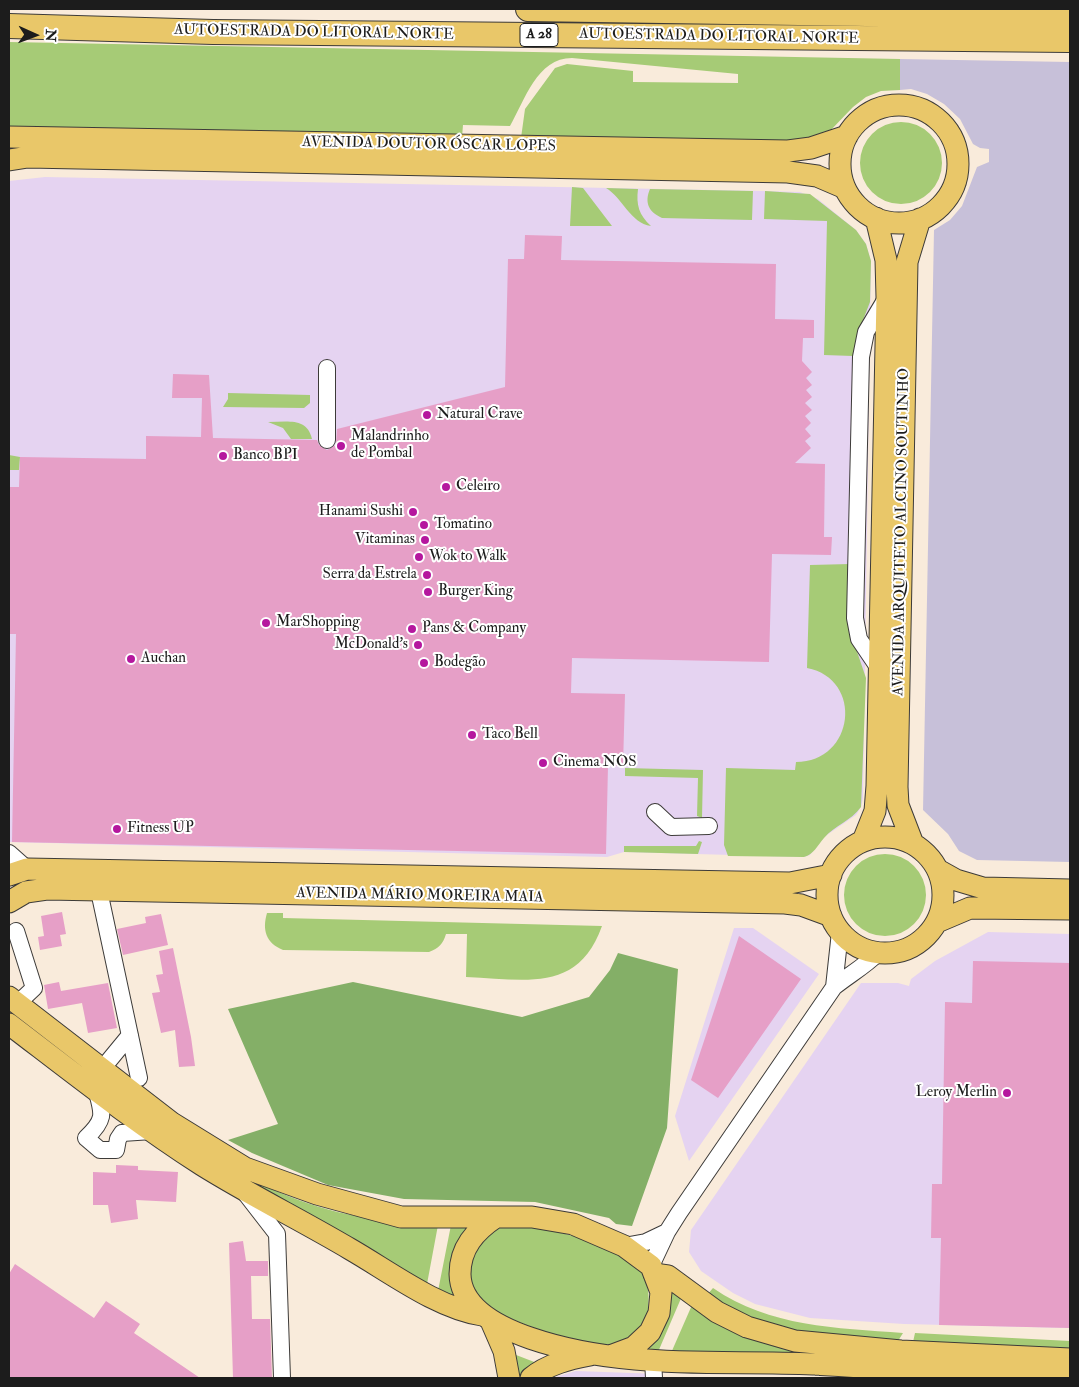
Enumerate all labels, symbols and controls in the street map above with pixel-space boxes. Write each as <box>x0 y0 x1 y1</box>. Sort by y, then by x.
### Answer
north arrow <box>10 10 60 60</box>
street label: AUTOESTRADA DO LITORAL NORTE <box>174 22 454 44</box>
road number: A 28 <box>520 24 558 46</box>
street label: AUTOESTRADA DO LITORAL NORTE <box>579 26 859 48</box>
text: N <box>42 29 59 42</box>
street label: AVENIDA DOUTOR ÓSCAR LOPES <box>302 134 556 156</box>
street label: AVENIDA ARQUITETO ALCINO SOUTINHO <box>890 368 914 696</box>
place label: Natural Crave <box>437 406 523 424</box>
marker: Natural Crave <box>421 409 433 421</box>
place label: Malandrinho de Pombal <box>351 428 429 463</box>
marker: Malandrinho de Pombal <box>335 440 347 452</box>
place label: Banco BPI <box>233 447 298 465</box>
marker: Banco BPI <box>217 450 229 462</box>
place label: Celeiro <box>456 478 500 496</box>
marker: Celeiro <box>440 481 452 493</box>
place label: Hanami Sushi <box>319 503 403 521</box>
marker: Hanami Sushi <box>407 506 419 518</box>
place label: Tomatino <box>434 516 492 534</box>
marker: Tomatino <box>418 519 430 531</box>
place label: Vitaminas <box>355 531 415 549</box>
marker: Vitaminas <box>419 534 431 546</box>
place label: Wok to Walk <box>429 548 507 566</box>
marker: Wok to Walk <box>413 551 425 563</box>
place label: Serra da Estrela <box>323 566 417 584</box>
marker: Serra da Estrela <box>421 569 433 581</box>
place label: Burger King <box>438 583 513 601</box>
marker: Burger King <box>422 586 434 598</box>
place label: MarShopping <box>276 614 360 632</box>
marker: MarShopping <box>260 617 272 629</box>
place label: Pans & Company <box>422 620 526 638</box>
marker: Pans & Company <box>406 623 418 635</box>
place label: McDonald's <box>335 636 408 654</box>
marker: McDonald's <box>412 639 424 651</box>
place label: Auchan <box>141 650 186 668</box>
marker: Auchan <box>125 653 137 665</box>
place label: Bodegão <box>434 654 485 672</box>
marker: Bodegão <box>418 657 430 669</box>
place label: Taco Bell <box>482 726 538 744</box>
marker: Taco Bell <box>466 729 478 741</box>
place label: Cinema NOS <box>553 754 637 772</box>
marker: Cinema NOS <box>537 757 549 769</box>
place label: Fitness UP <box>127 820 194 838</box>
marker: Fitness UP <box>111 823 123 835</box>
street label: AVENIDA MÁRIO MOREIRA MAIA <box>296 885 544 907</box>
place label: Leroy Merlin <box>916 1084 997 1102</box>
marker: Leroy Merlin <box>1001 1087 1013 1099</box>

